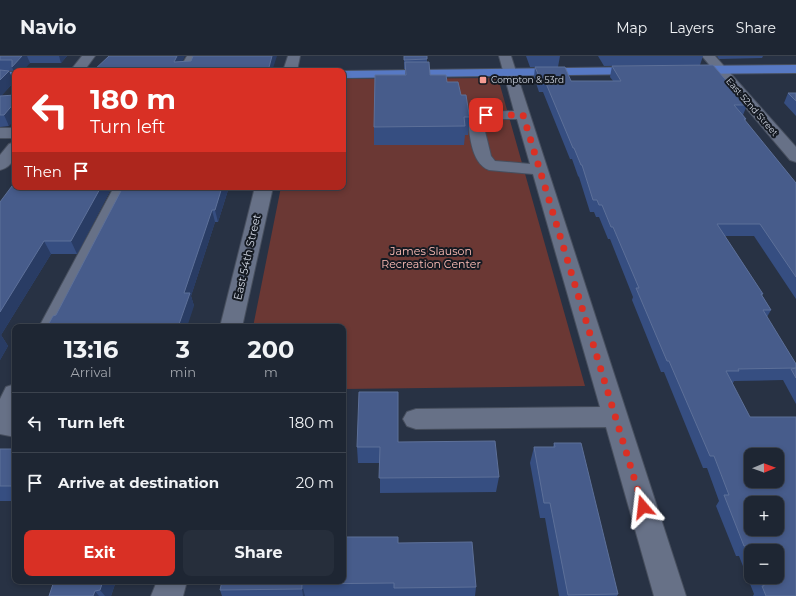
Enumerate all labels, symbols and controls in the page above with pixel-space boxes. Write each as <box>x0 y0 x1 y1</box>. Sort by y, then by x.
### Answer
text: Navio <box>20 16 76 39</box>
text: Map <box>616 19 647 37</box>
text: Layers <box>669 19 714 37</box>
text: Share <box>736 19 776 37</box>
place label: Compton & 53rd <box>491 74 564 85</box>
marker: Compton & 53rd <box>478 75 488 85</box>
street label: East 52nd Street <box>724 75 781 138</box>
text: 180 m <box>90 82 176 116</box>
icon: left <box>24 84 76 136</box>
pin <box>469 98 503 132</box>
icon: arrive <box>475 104 497 126</box>
text: Turn left <box>90 116 165 138</box>
icon: arrive <box>70 160 92 182</box>
text: Then <box>24 162 62 181</box>
street label: East 54th Street <box>230 212 264 301</box>
park label: James Slauson Recreation Center <box>381 244 481 271</box>
text: 13:16 <box>64 335 118 364</box>
text: 3 <box>176 335 190 364</box>
text: 200 <box>248 335 294 364</box>
text: Arrival <box>70 364 111 380</box>
text: min <box>170 364 196 380</box>
text: m <box>264 364 278 380</box>
icon: left <box>24 412 46 434</box>
text: Turn left <box>58 413 125 432</box>
text: 180 m <box>289 413 334 432</box>
north arrow <box>744 448 784 488</box>
map controls <box>744 448 784 584</box>
icon: arrive <box>24 472 46 494</box>
text: Arrive at destination <box>58 473 219 492</box>
text: 20 m <box>296 473 334 492</box>
position arrow <box>622 486 664 528</box>
button: + <box>744 496 784 536</box>
button: Exit <box>24 530 175 576</box>
button: Share <box>183 530 334 576</box>
button: − <box>744 544 784 584</box>

